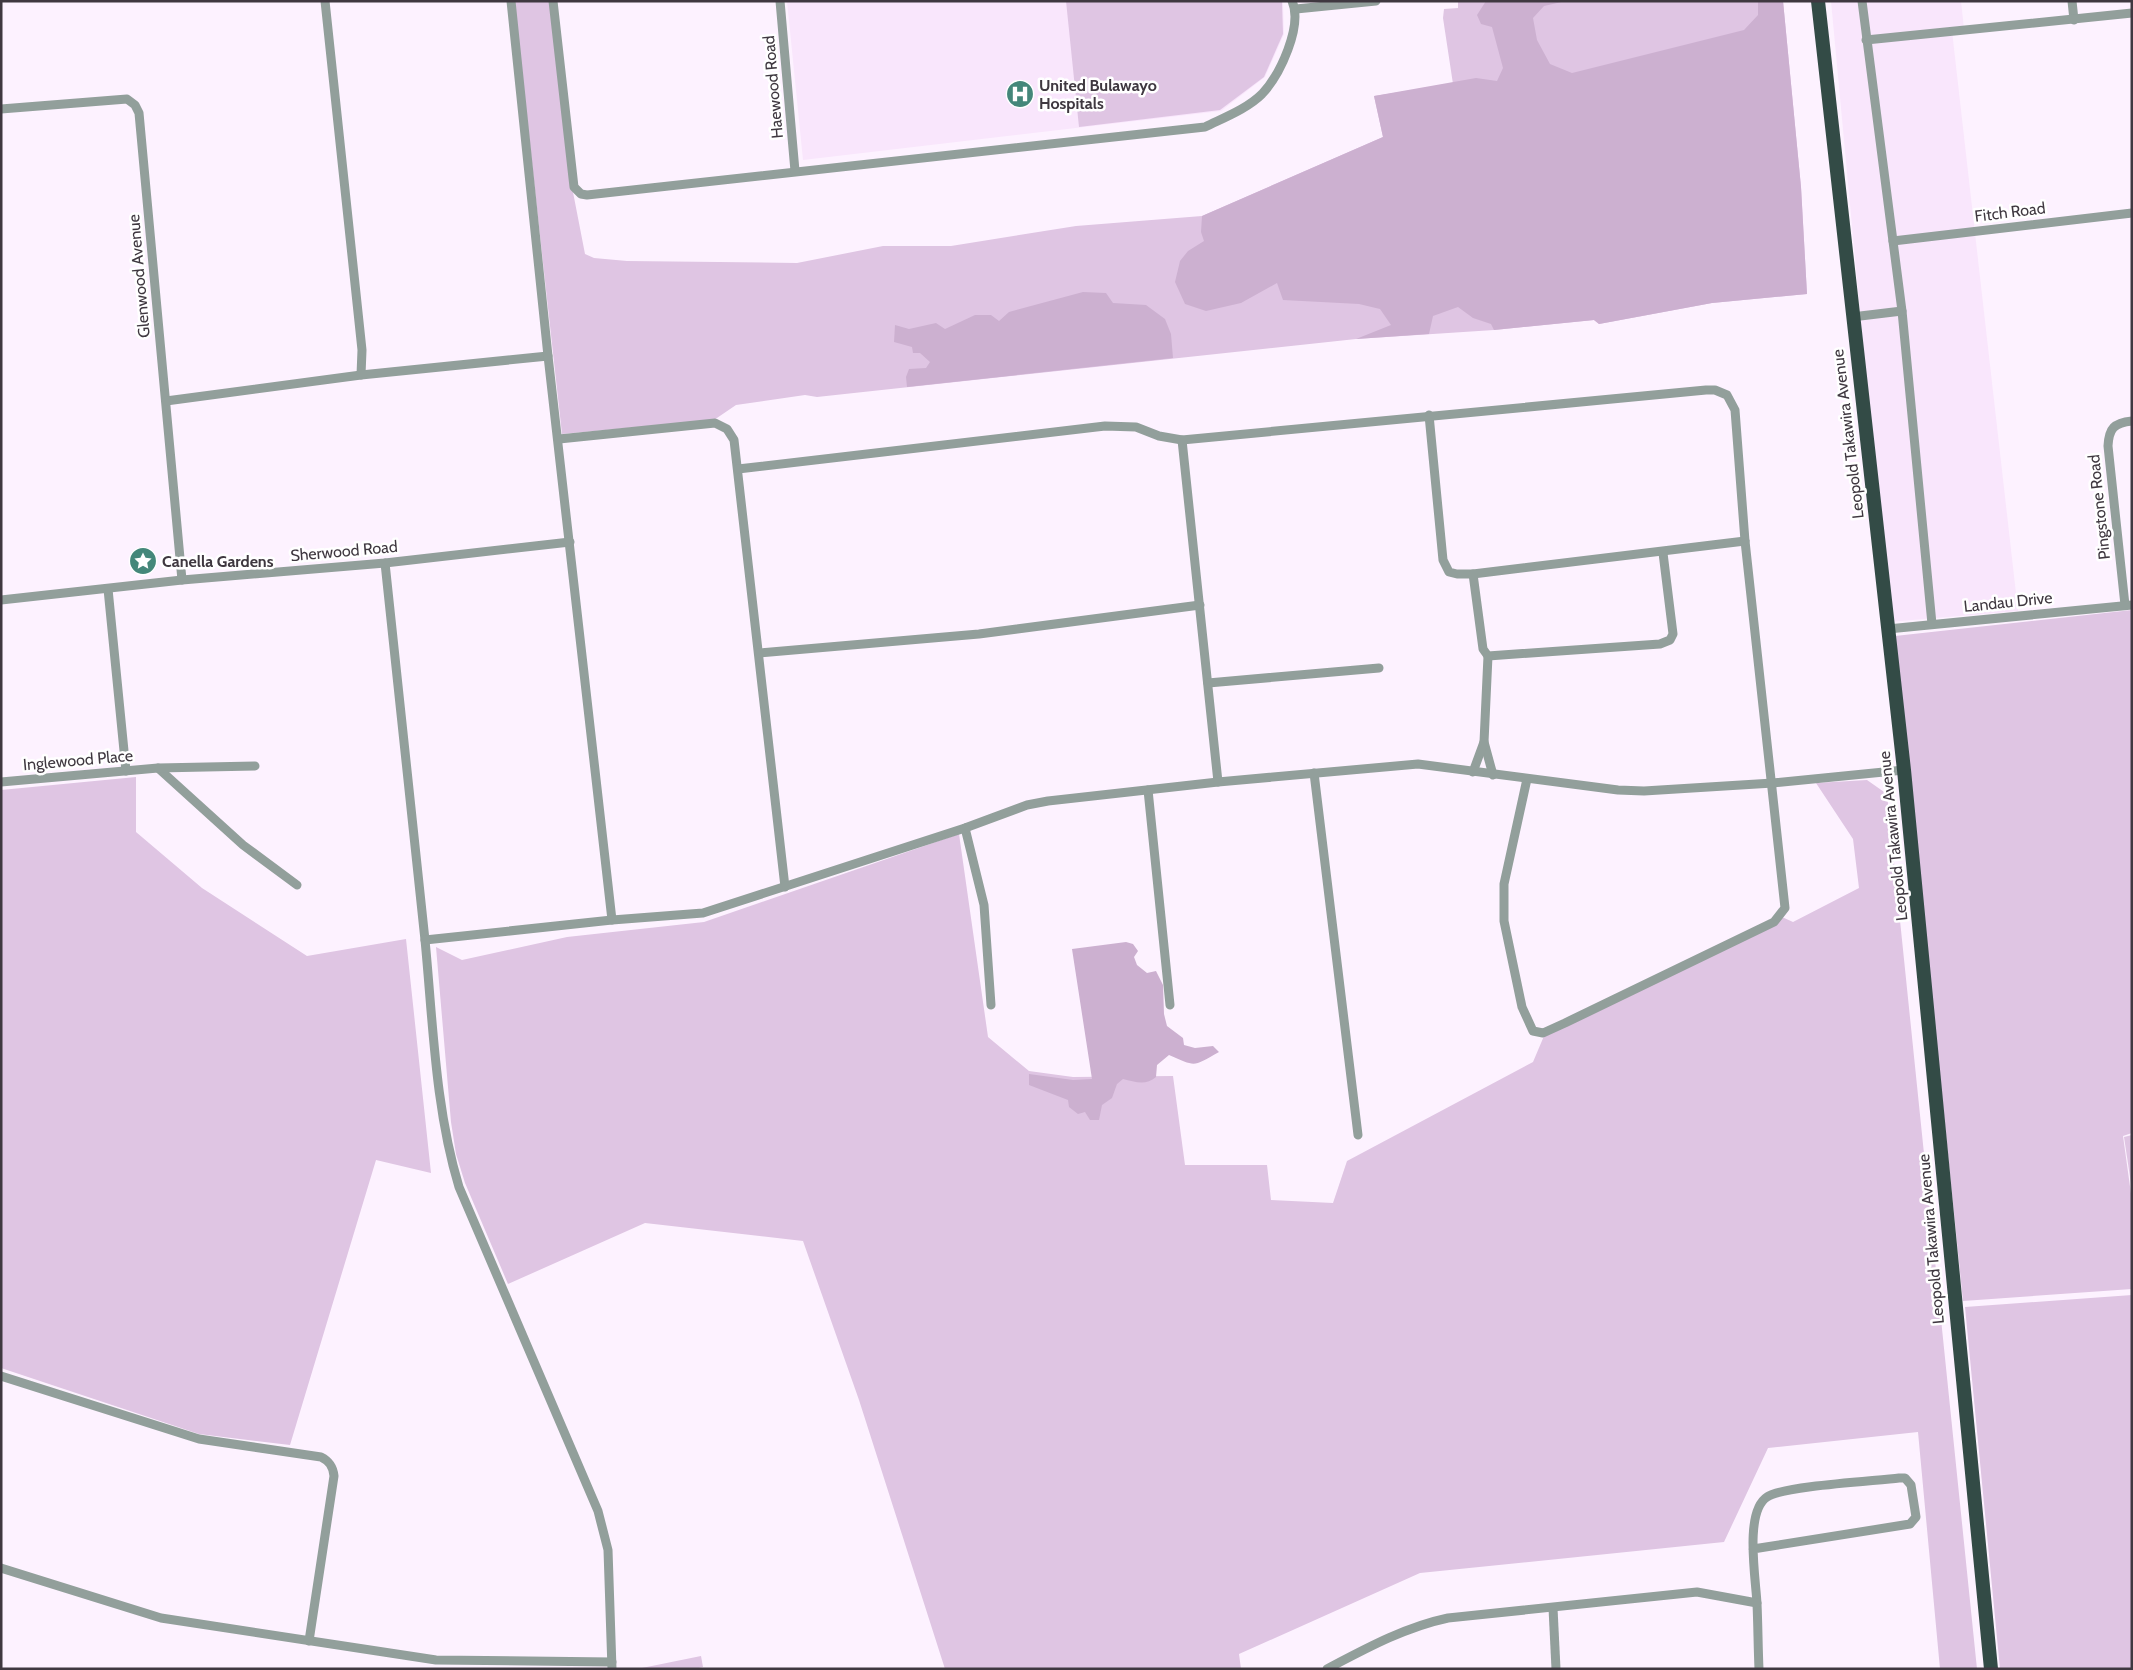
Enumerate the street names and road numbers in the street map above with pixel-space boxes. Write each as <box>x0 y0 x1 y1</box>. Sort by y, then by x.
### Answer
street label: Haewood Road <box>759 35 787 139</box>
street label: Fitch Road <box>1973 198 2047 226</box>
street label: Glenwood Avenue <box>124 214 154 338</box>
street label: Leopold Takawira Avenue <box>1828 348 1868 520</box>
street label: Pingstone Road <box>2084 454 2114 560</box>
street label: Sherwood Road <box>290 537 398 565</box>
street label: Landau Drive <box>1963 588 2053 616</box>
street label: Inglewood Place <box>22 746 134 774</box>
street label: Leopold Takawira Avenue <box>1875 750 1911 922</box>
street label: Leopold Takawira Avenue <box>1914 1153 1948 1325</box>

